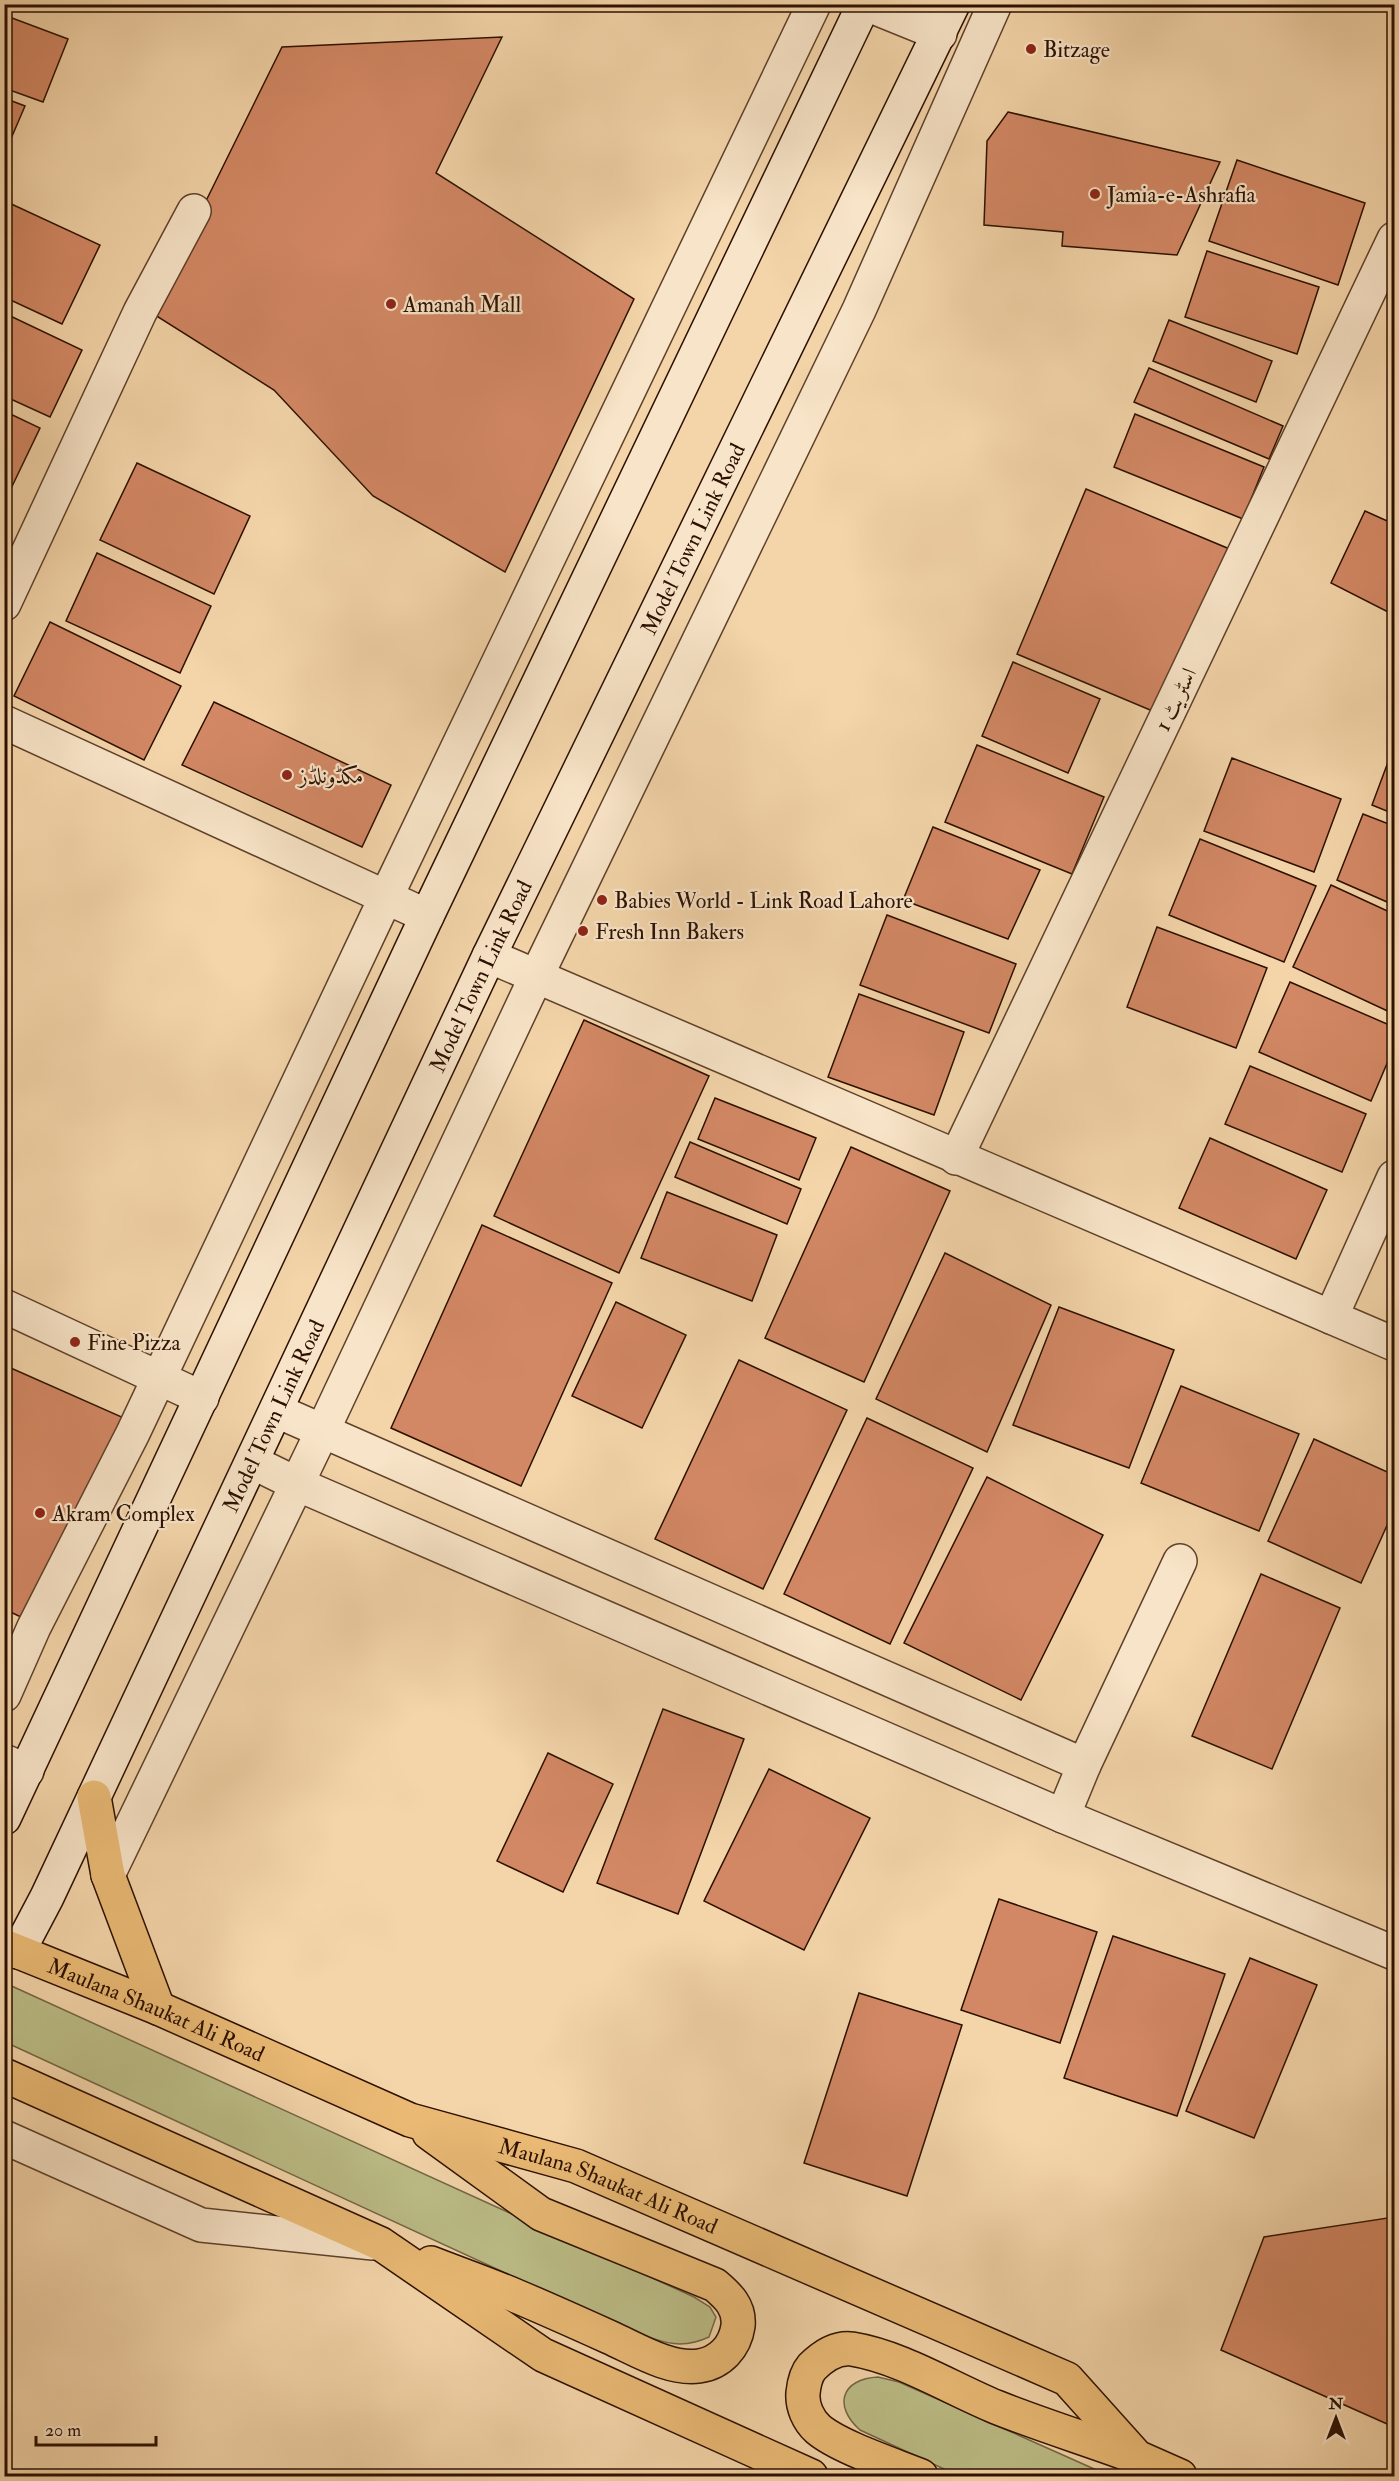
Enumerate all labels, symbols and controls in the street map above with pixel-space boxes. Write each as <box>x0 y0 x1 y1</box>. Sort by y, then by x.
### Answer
place label: Bitzage <box>1043 36 1110 64</box>
marker: Bitzage <box>1024 42 1038 56</box>
place label: Jamia-e-Ashrafia <box>1106 181 1257 209</box>
marker: Jamia-e-Ashrafia <box>1088 187 1102 201</box>
place label: Amanah Mall <box>402 291 521 319</box>
marker: Amanah Mall <box>384 297 398 311</box>
street label: Model Town Link Road <box>635 439 752 640</box>
street label: اسٹریٹ 1 <box>1149 663 1203 736</box>
place label: مکڈونلڈز <box>297 762 363 790</box>
marker: مکڈونلڈز <box>280 768 294 782</box>
street label: Model Town Link Road <box>423 876 539 1077</box>
place label: Babies World - Link Road Lahore <box>614 887 913 915</box>
marker: Babies World - Link Road Lahore <box>595 893 609 907</box>
place label: Fresh Inn Bakers <box>595 918 744 946</box>
marker: Fresh Inn Bakers <box>576 924 590 938</box>
street label: Model Town Link Road <box>217 1315 331 1517</box>
place label: Fine Pizza <box>87 1329 182 1357</box>
marker: Fine Pizza <box>68 1335 82 1349</box>
place label: Akram Complex <box>51 1500 195 1529</box>
marker: Akram Complex <box>33 1506 47 1520</box>
street label: Maulana Shaukat Ali Road <box>43 1952 269 2069</box>
street label: Maulana Shaukat Ali Road <box>495 2132 722 2241</box>
north arrow <box>1306 2388 1366 2448</box>
text: N <box>1328 2394 1344 2414</box>
scale bar <box>36 2409 156 2447</box>
text: 20 m <box>45 2419 81 2442</box>

